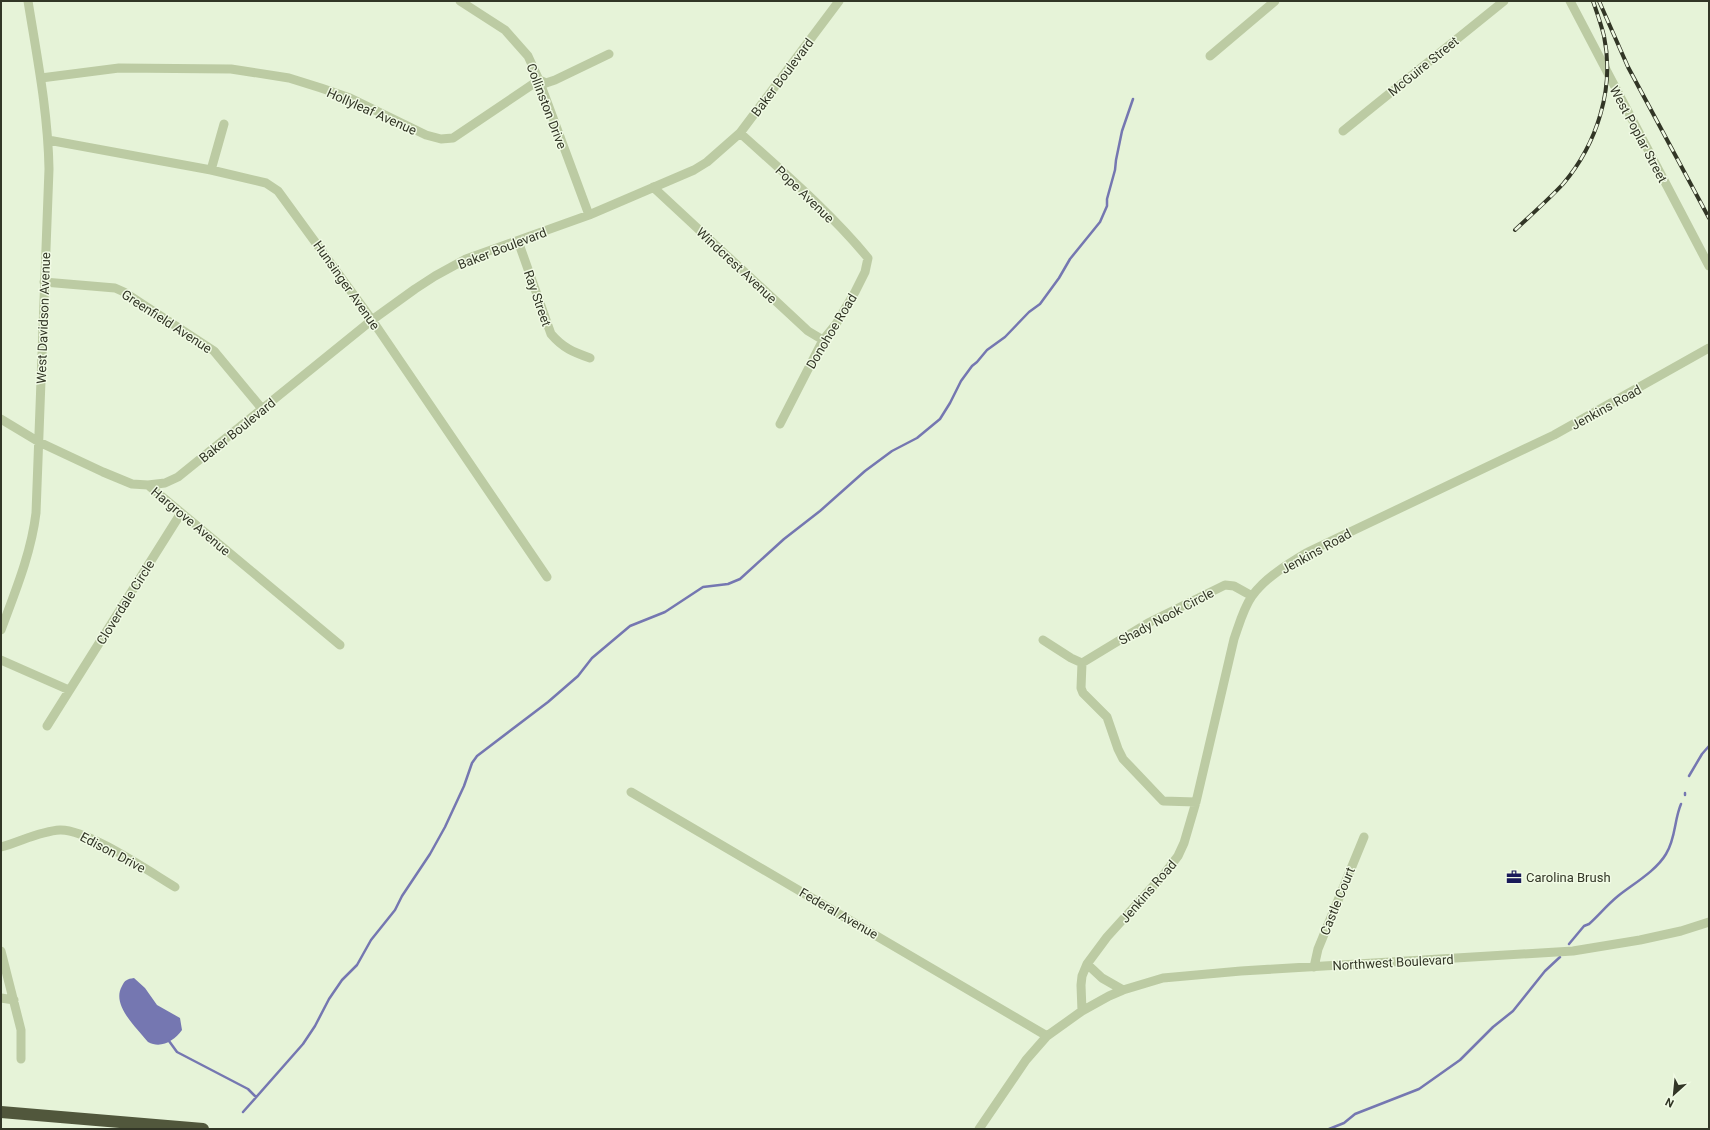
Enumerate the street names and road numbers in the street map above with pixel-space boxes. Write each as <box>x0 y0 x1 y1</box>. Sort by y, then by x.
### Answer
street label: McGuire Street <box>1385 33 1461 99</box>
street label: Baker Boulevard <box>748 35 817 119</box>
street label: Collinston Drive <box>523 61 570 151</box>
street label: West Poplar Street <box>1607 83 1670 185</box>
street label: Hollyleaf Avenue <box>325 85 419 138</box>
street label: Pope Avenue <box>772 163 837 226</box>
street label: Windcrest Avenue <box>694 224 780 306</box>
street label: Baker Boulevard <box>456 225 549 272</box>
street label: Hunsinger Avenue <box>310 238 383 333</box>
street label: West Davidson Avenue <box>34 252 53 384</box>
street label: Ray Street <box>521 268 554 328</box>
street label: Greenfield Avenue <box>119 287 215 356</box>
street label: Donohoe Road <box>803 291 860 372</box>
street label: Jenkins Road <box>1569 382 1644 433</box>
street label: Baker Boulevard <box>196 395 278 466</box>
street label: Hargrove Avenue <box>148 484 233 559</box>
street label: Jenkins Road <box>1279 526 1354 577</box>
street label: Cloverdale Circle <box>93 557 157 647</box>
street label: Shady Nook Circle <box>1116 585 1216 648</box>
street label: Edison Drive <box>78 829 148 876</box>
street label: Jenkins Road <box>1117 857 1180 926</box>
street label: Castle Court <box>1317 865 1358 937</box>
street label: Federal Avenue <box>797 885 881 942</box>
street label: Northwest Boulevard <box>1332 952 1454 973</box>

